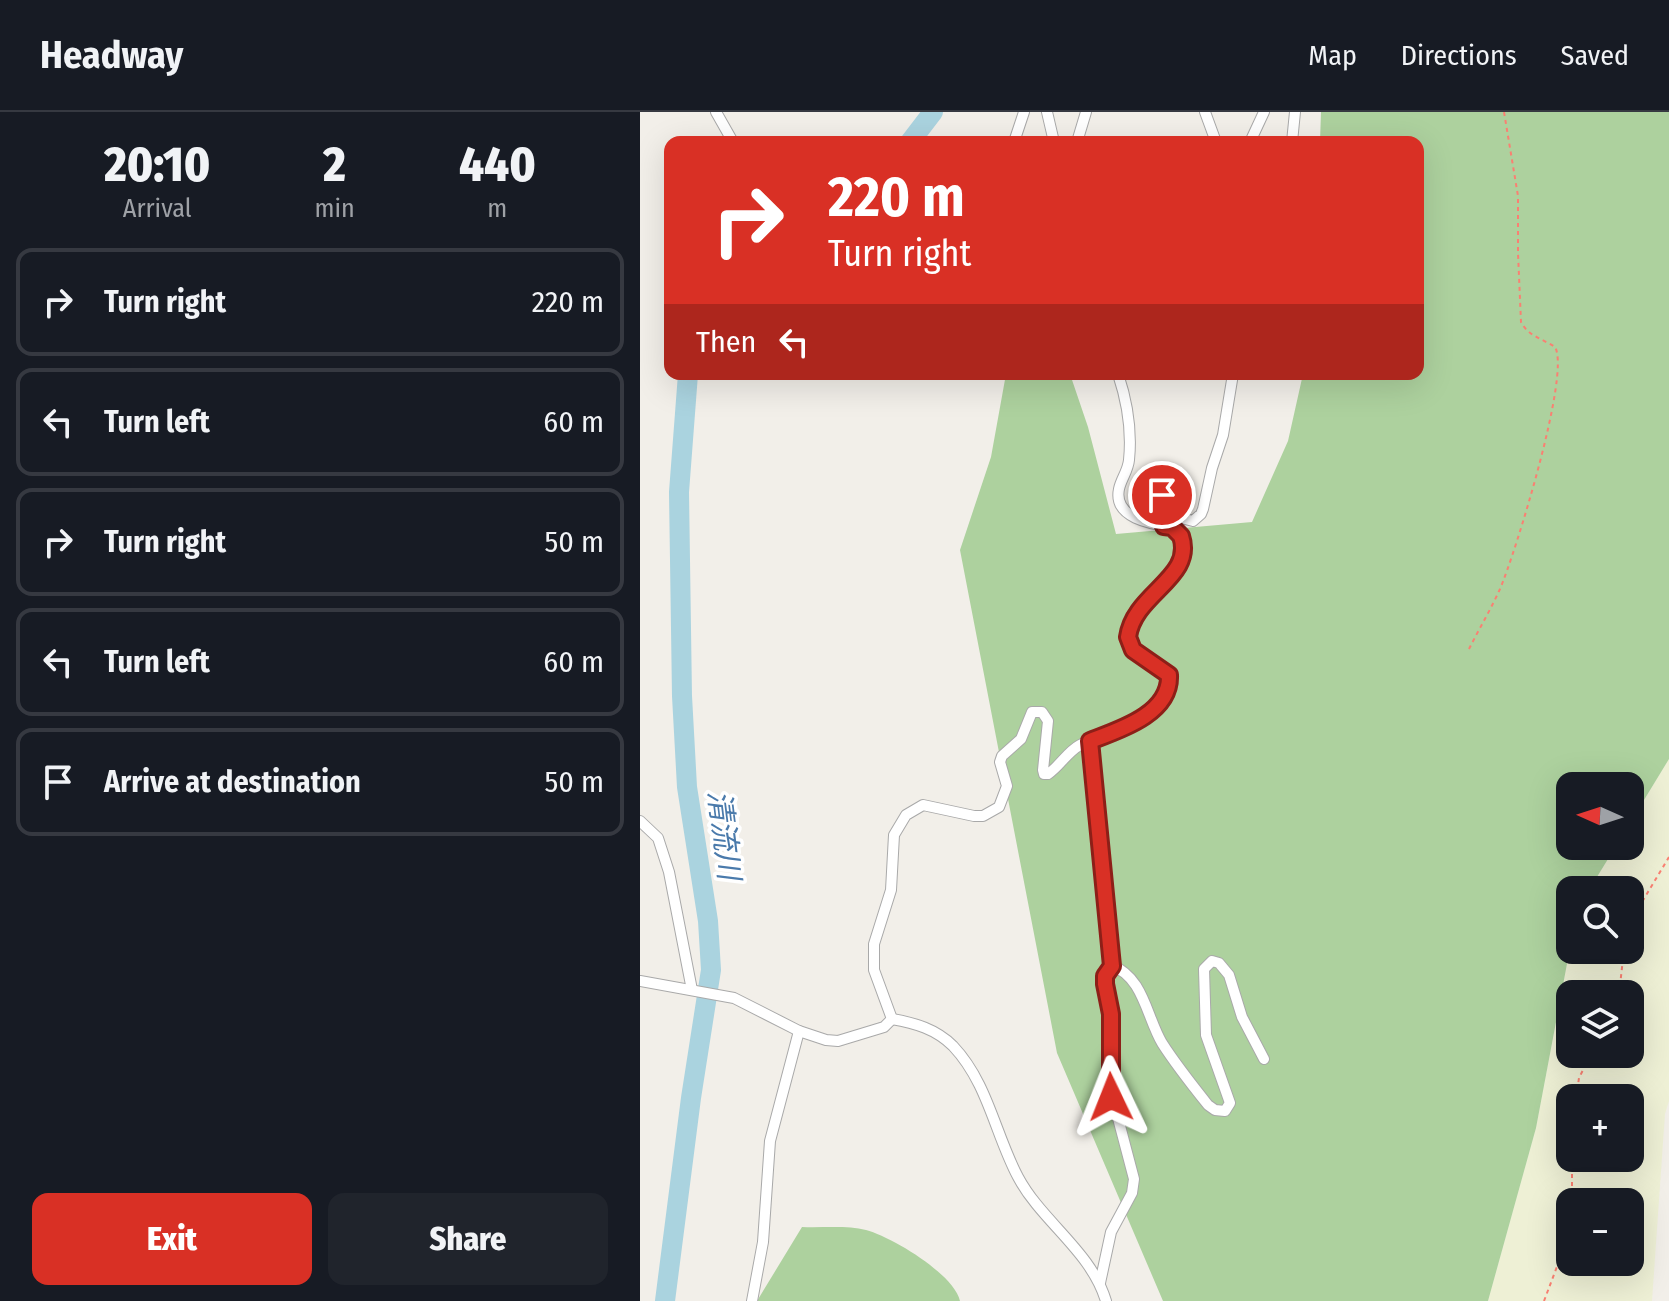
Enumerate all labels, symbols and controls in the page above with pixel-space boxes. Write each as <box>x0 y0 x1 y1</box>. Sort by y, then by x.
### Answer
text: Headway <box>40 32 183 78</box>
text: Map <box>1308 39 1357 72</box>
text: Directions <box>1401 39 1517 72</box>
text: Saved <box>1561 39 1629 72</box>
text: 20:10 <box>104 136 210 194</box>
text: 2 <box>323 136 346 194</box>
text: 440 <box>459 136 536 194</box>
text: 220 m <box>828 164 965 231</box>
icon: right <box>696 168 800 272</box>
text: Arrival <box>123 193 192 224</box>
text: min <box>314 193 355 224</box>
text: m <box>487 193 507 224</box>
text: Turn right <box>828 232 971 276</box>
icon: right <box>36 280 80 324</box>
text: Turn right <box>104 284 226 320</box>
text: 220 m <box>532 284 604 320</box>
icon: left <box>772 320 816 364</box>
text: Then <box>696 324 756 360</box>
icon: left <box>36 400 80 444</box>
text: Turn left <box>104 404 210 440</box>
text: 60 m <box>543 404 604 440</box>
pin <box>1128 461 1196 529</box>
icon: arrive <box>1140 473 1184 517</box>
icon: right <box>36 520 80 564</box>
text: Turn right <box>104 524 226 560</box>
text: 50 m <box>544 524 604 560</box>
icon: left <box>36 640 80 684</box>
text: Turn left <box>104 644 210 680</box>
text: 60 m <box>543 644 604 680</box>
icon: arrive <box>36 760 80 804</box>
text: Arrive at destination <box>104 764 361 800</box>
text: 50 m <box>544 764 604 800</box>
north arrow <box>1556 772 1644 860</box>
map controls <box>1556 772 1644 1276</box>
water label: 清流川 <box>701 788 748 885</box>
button: search <box>1556 876 1644 964</box>
button: layers <box>1556 980 1644 1068</box>
position arrow <box>1069 1055 1153 1139</box>
button: + <box>1556 1084 1644 1172</box>
button: − <box>1556 1188 1644 1276</box>
button: Exit <box>32 1193 312 1285</box>
button: Share <box>328 1193 608 1285</box>

